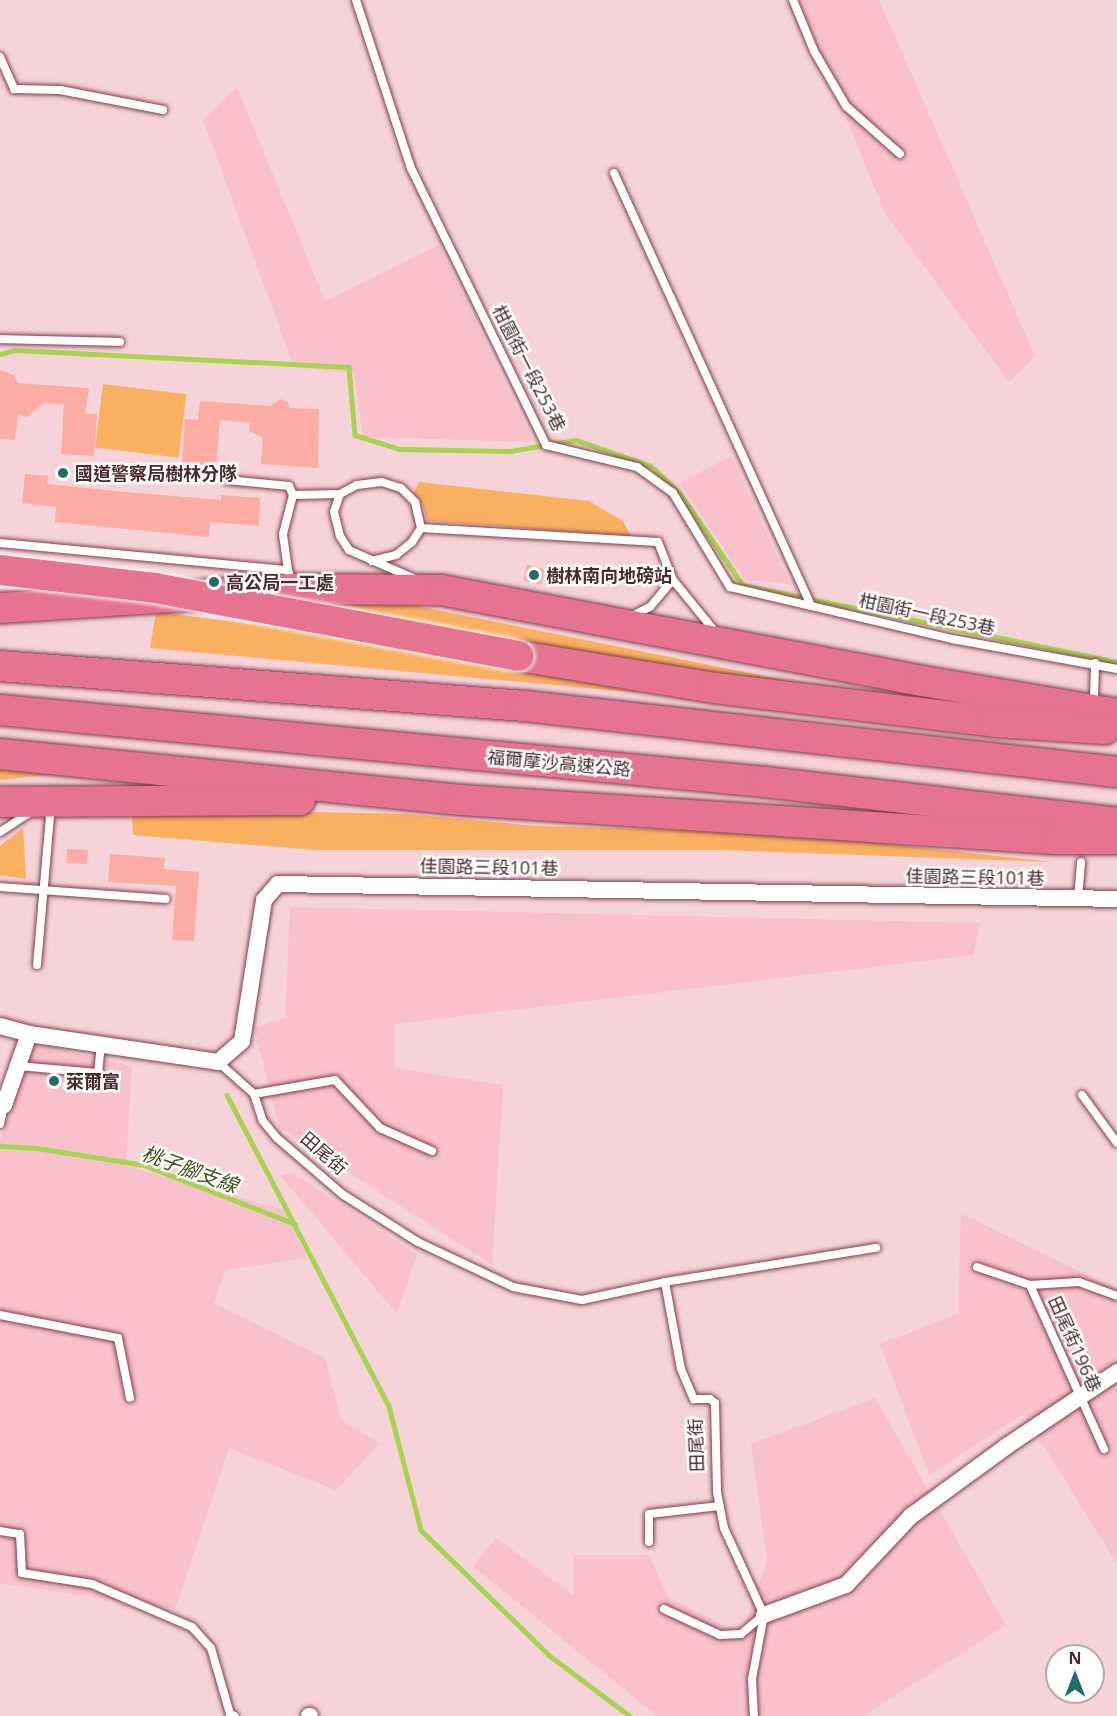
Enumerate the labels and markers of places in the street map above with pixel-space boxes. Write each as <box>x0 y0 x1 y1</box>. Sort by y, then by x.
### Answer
place label: 國道警察局樹林分隊 <box>75 462 237 484</box>
marker: 國道警察局樹林分隊 <box>56 466 70 480</box>
place label: 樹林南向地磅站 <box>546 564 672 586</box>
marker: 樹林南向地磅站 <box>527 568 541 582</box>
place label: 高公局一工處 <box>226 571 334 593</box>
marker: 高公局一工處 <box>207 575 221 589</box>
place label: 萊爾富 <box>66 1070 120 1092</box>
marker: 萊爾富 <box>47 1074 61 1088</box>

